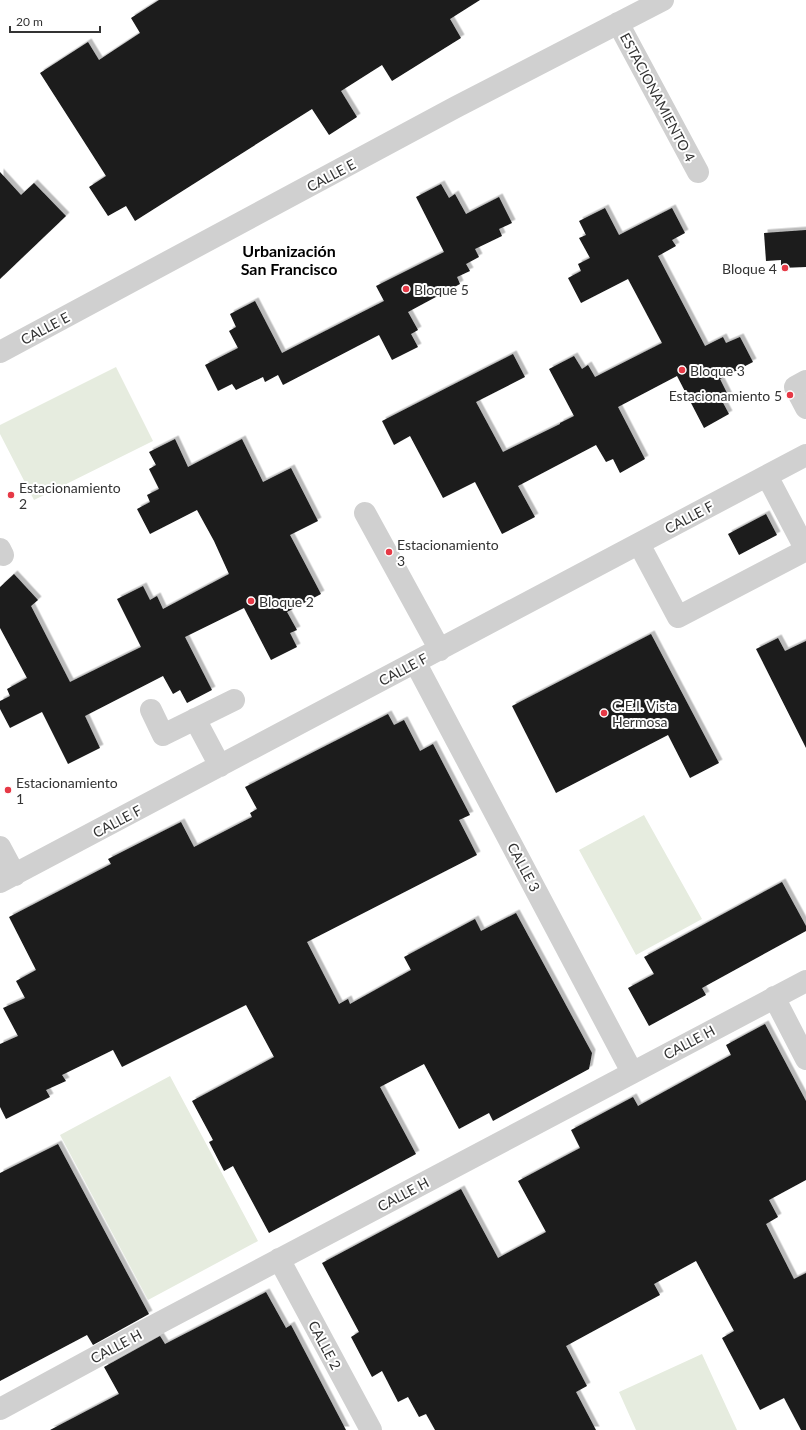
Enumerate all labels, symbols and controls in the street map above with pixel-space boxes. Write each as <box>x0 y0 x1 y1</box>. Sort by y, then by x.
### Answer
scale bar <box>10 8 100 34</box>
text: 20 m <box>16 14 43 29</box>
street label: ESTACIONAMIENTO 4 <box>617 30 699 164</box>
street label: CALLE E <box>304 155 358 195</box>
district label: Urbanización San Francisco <box>241 241 337 278</box>
place label: Bloque 4 <box>722 260 777 277</box>
marker: Bloque 4 <box>780 263 790 273</box>
place label: Bloque 5 <box>414 281 469 298</box>
marker: Bloque 5 <box>401 284 411 294</box>
street label: CALLE E <box>18 308 72 348</box>
place label: Bloque 3 <box>690 362 745 379</box>
marker: Bloque 3 <box>677 365 687 375</box>
place label: Estacionamiento 5 <box>669 387 782 404</box>
marker: Estacionamiento 5 <box>785 390 795 400</box>
place label: Estacionamiento 2 <box>19 479 121 512</box>
marker: Estacionamiento 2 <box>6 490 16 500</box>
street label: CALLE F <box>662 497 716 537</box>
place label: Estacionamiento 3 <box>397 536 499 569</box>
marker: Estacionamiento 3 <box>384 547 394 557</box>
place label: Bloque 2 <box>259 593 314 610</box>
marker: Bloque 2 <box>246 596 256 606</box>
street label: CALLE F <box>376 649 430 689</box>
place label: C.E.I. Vista Hermosa <box>612 697 677 730</box>
marker: C.E.I. Vista Hermosa <box>599 708 609 718</box>
place label: Estacionamiento 1 <box>16 774 118 807</box>
marker: Estacionamiento 1 <box>3 785 13 795</box>
street label: CALLE F <box>90 801 144 841</box>
street label: CALLE 3 <box>504 840 544 894</box>
street label: CALLE H <box>660 1021 718 1063</box>
street label: CALLE H <box>374 1173 432 1215</box>
street label: CALLE 2 <box>305 1318 345 1372</box>
street label: CALLE H <box>87 1325 145 1367</box>

